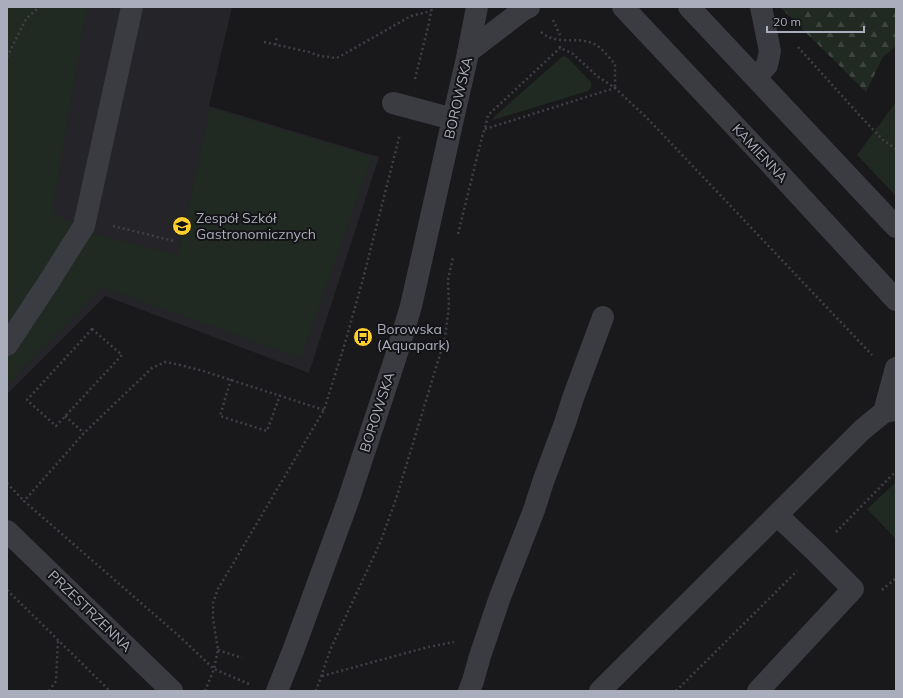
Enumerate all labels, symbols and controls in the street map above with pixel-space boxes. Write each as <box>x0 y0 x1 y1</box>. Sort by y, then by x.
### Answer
scale bar <box>767 8 864 34</box>
text: 20 m <box>773 14 801 29</box>
street label: BOROWSKA <box>440 55 476 141</box>
street label: KAMIENNA <box>728 120 792 187</box>
place label: Zespół Szkół Gastronomicznych <box>196 209 316 243</box>
school or university icon: Zespół Szkół Gastronomicznych <box>171 215 193 237</box>
place label: Borowska (Aquapark) <box>377 320 450 354</box>
bus stop icon: Borowska (Aquapark) <box>352 326 374 348</box>
street label: BOROWSKA <box>356 369 399 454</box>
street label: PRZESTRZENNA <box>44 566 136 656</box>

